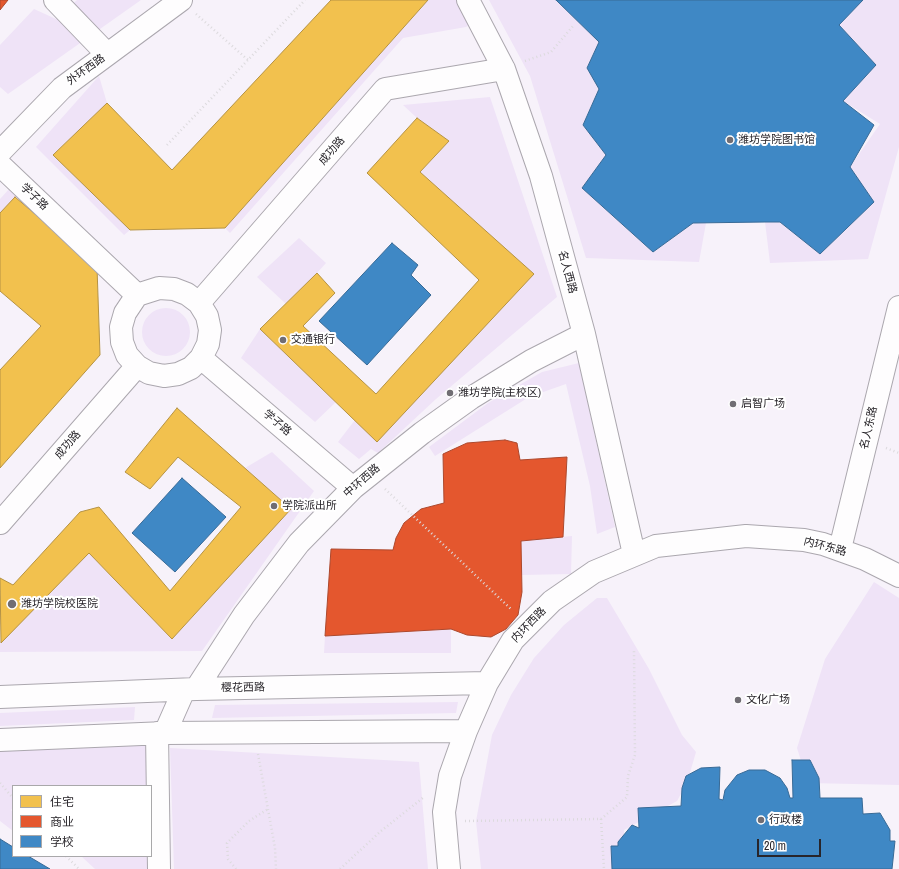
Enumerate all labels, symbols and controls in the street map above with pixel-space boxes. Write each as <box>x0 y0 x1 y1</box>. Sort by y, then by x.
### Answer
street label: 外环西路 <box>64 52 108 88</box>
place label: 潍坊学院图书馆 <box>738 133 815 147</box>
street label: 成功路 <box>316 134 348 168</box>
marker: 潍坊学院图书馆 <box>725 135 735 145</box>
street label: 学子路 <box>17 181 51 213</box>
street label: 名人西路 <box>555 249 579 295</box>
place label: 交通银行 <box>291 333 335 347</box>
marker: 交通银行 <box>278 335 288 345</box>
place label: 潍坊学院(主校区) <box>458 386 541 400</box>
marker: 潍坊学院(主校区) <box>445 388 455 398</box>
place label: 启智广场 <box>741 397 785 411</box>
marker: 启智广场 <box>728 399 738 409</box>
street label: 名人东路 <box>858 405 880 451</box>
street label: 学子路 <box>260 407 294 439</box>
street label: 成功路 <box>52 428 84 462</box>
street label: 中环西路 <box>341 462 383 500</box>
place label: 学院派出所 <box>282 499 337 513</box>
marker: 学院派出所 <box>269 501 279 511</box>
street label: 内环东路 <box>802 535 848 559</box>
place label: 潍坊学院校医院 <box>21 597 98 611</box>
marker: 潍坊学院校医院 <box>6 598 18 610</box>
street label: 内环西路 <box>509 605 549 645</box>
street label: 樱花西路 <box>221 681 265 695</box>
place label: 文化广场 <box>746 693 790 707</box>
marker: 文化广场 <box>733 695 743 705</box>
legend <box>12 785 152 857</box>
text: 住宅 <box>50 794 74 810</box>
place label: 行政楼 <box>769 813 802 827</box>
text: 商业 <box>50 814 74 830</box>
marker: 行政楼 <box>756 815 766 825</box>
scale bar <box>759 831 823 857</box>
text: 学校 <box>50 834 74 850</box>
text: 20 m <box>764 838 786 854</box>

